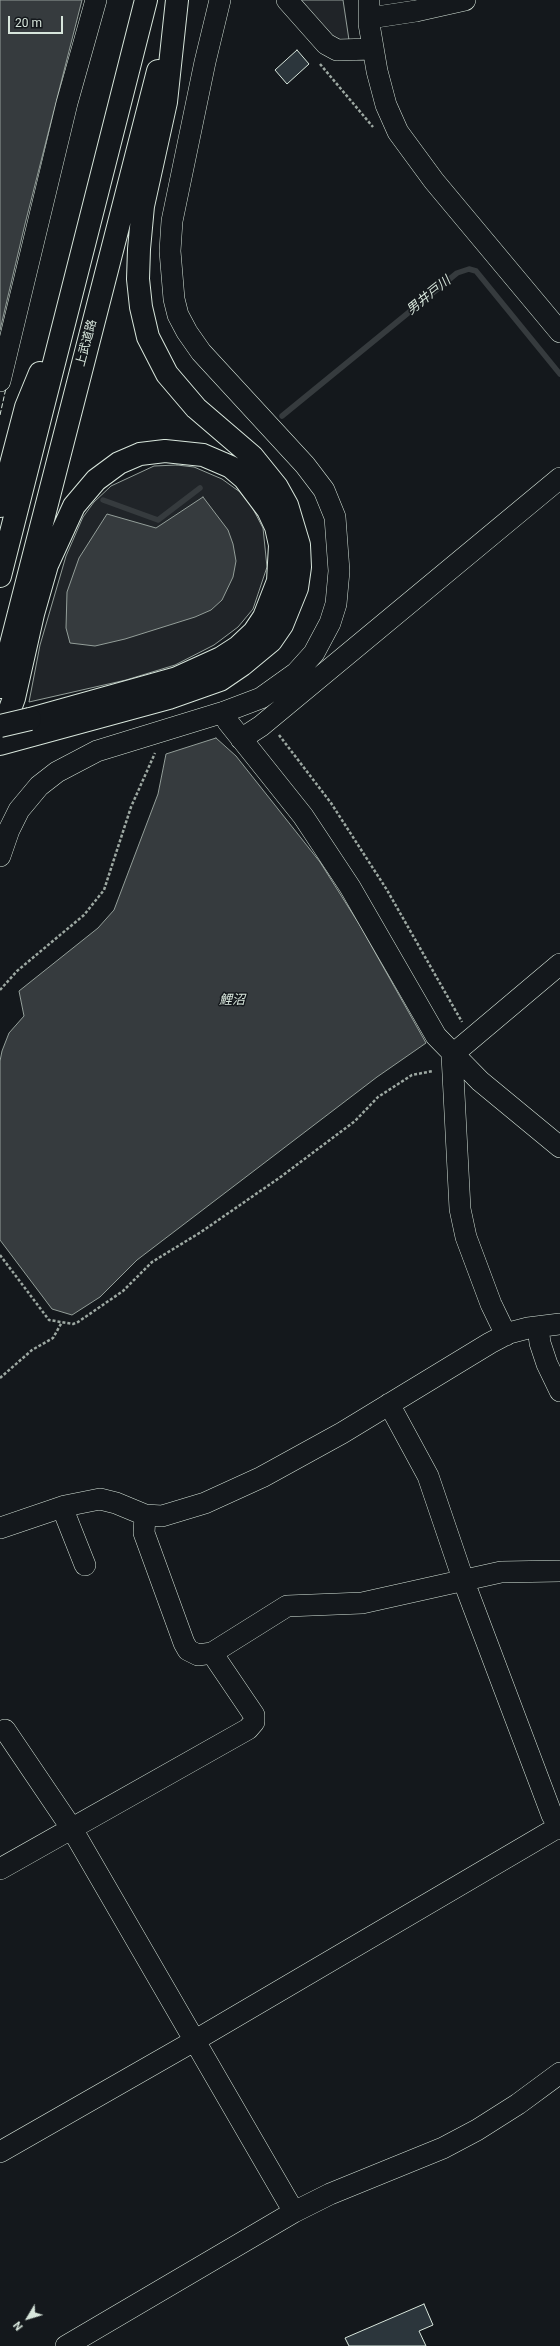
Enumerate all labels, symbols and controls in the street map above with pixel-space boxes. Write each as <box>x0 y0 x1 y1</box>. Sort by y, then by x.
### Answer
scale bar <box>10 8 65 34</box>
text: 20 m <box>15 16 42 30</box>
water label: 男井戸川 <box>404 274 454 318</box>
street label: 上武道路 <box>74 318 100 368</box>
water label: 鯉沼 <box>219 993 245 1009</box>
north arrow <box>8 2298 48 2338</box>
text: N <box>11 2319 26 2333</box>

